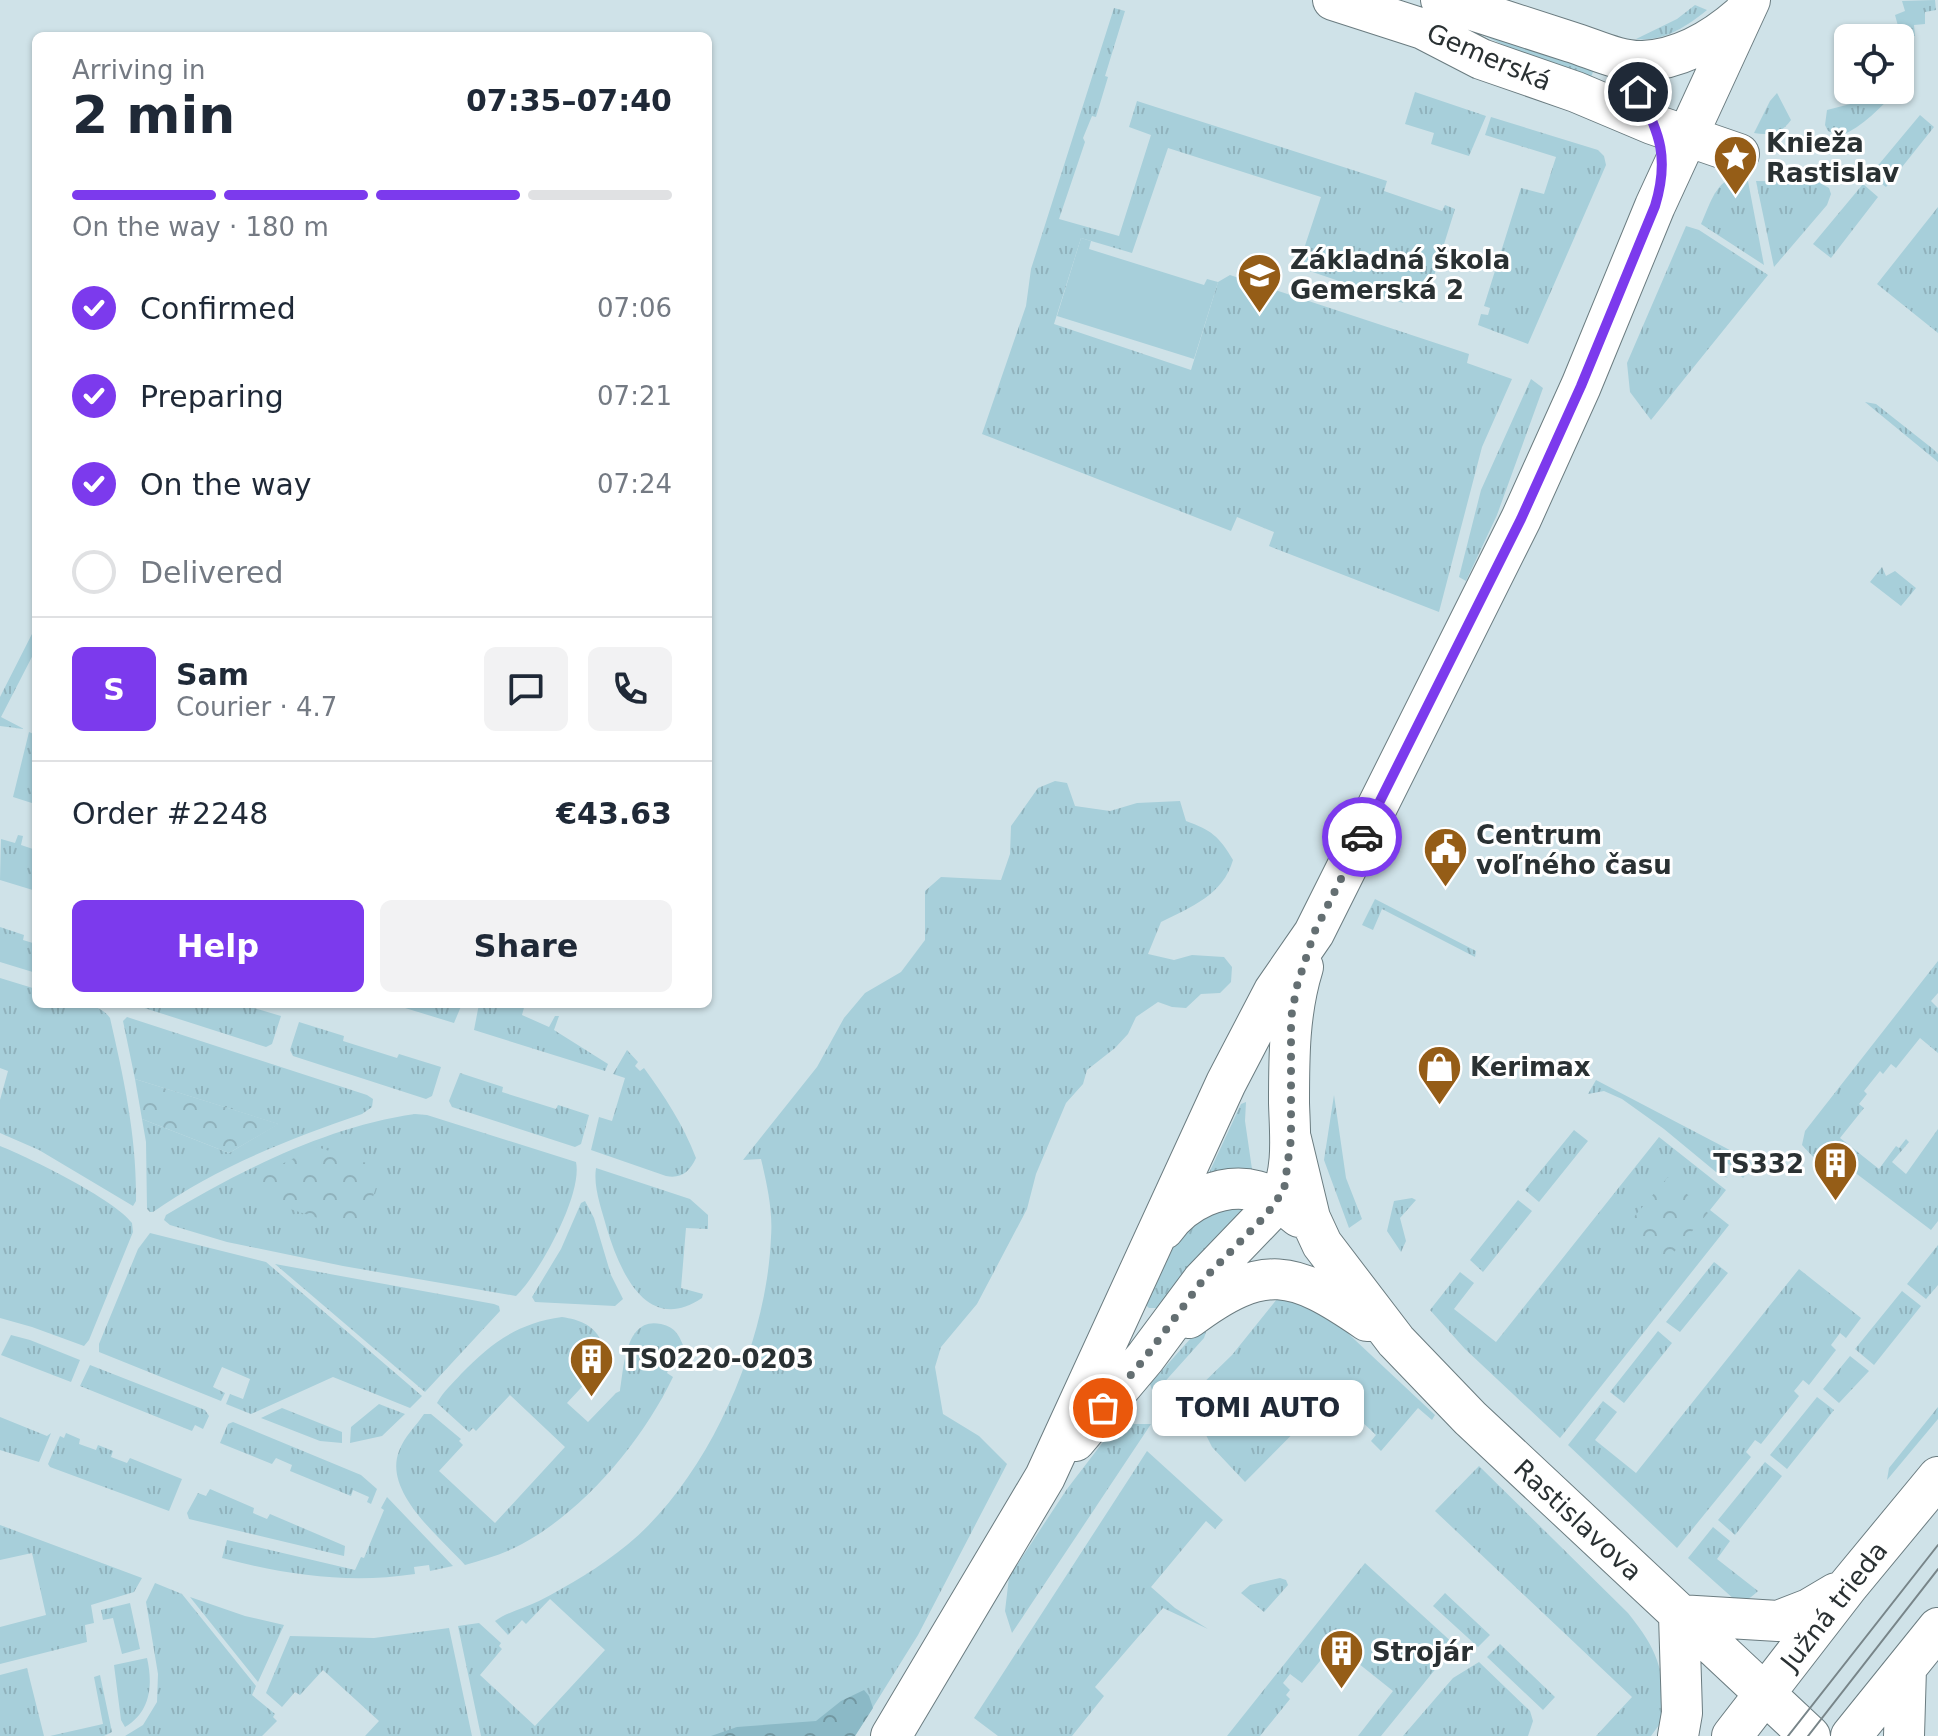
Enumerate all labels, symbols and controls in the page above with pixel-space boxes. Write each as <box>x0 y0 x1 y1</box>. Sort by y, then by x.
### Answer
street label: Gemerská <box>1422 17 1556 97</box>
map controls <box>1834 24 1914 104</box>
button: locate <box>1834 24 1914 104</box>
text: Arriving in <box>72 55 206 85</box>
pin <box>1604 58 1672 126</box>
icon: home <box>1616 70 1660 114</box>
text: 07:35–07:40 <box>466 83 672 118</box>
text: 2 min <box>72 85 235 145</box>
place label: Knieža Rastislav <box>1766 128 1899 188</box>
place icon: Knieža Rastislav <box>1711 134 1759 197</box>
text: On the way · 180 m <box>72 212 329 242</box>
place label: Základná škola Gemerská 2 <box>1290 245 1510 305</box>
school or university icon: Základná škola Gemerská 2 <box>1235 251 1283 314</box>
icon: check <box>72 286 116 330</box>
text: Confirmed <box>140 291 296 326</box>
text: 07:06 <box>597 293 672 323</box>
icon: check <box>72 374 116 418</box>
text: Preparing <box>140 379 284 414</box>
text: 07:21 <box>597 381 672 411</box>
icon: check <box>72 462 116 506</box>
text: On the way <box>140 467 312 502</box>
text: 07:24 <box>597 469 672 499</box>
text: Delivered <box>140 555 284 590</box>
button: chat <box>484 647 568 731</box>
button: phone <box>588 647 672 731</box>
text: Sam <box>176 657 249 692</box>
text: S <box>103 672 125 707</box>
text: Courier · 4.7 <box>176 692 337 722</box>
text: Order #2248 <box>72 796 268 831</box>
text: €43.63 <box>556 796 672 831</box>
courier <box>1322 797 1402 877</box>
icon: car <box>1340 815 1384 859</box>
place label: Centrum voľného času <box>1476 820 1672 880</box>
public building icon: Centrum voľného času <box>1421 826 1469 889</box>
button: Help <box>72 900 364 992</box>
button: Share <box>380 900 672 992</box>
shop icon: Kerimax <box>1415 1043 1463 1106</box>
place label: Kerimax <box>1470 1052 1591 1082</box>
building icon: TS332 <box>1811 1140 1859 1203</box>
place label: TS332 <box>1713 1149 1804 1179</box>
building icon: TS0220-0203 <box>567 1335 615 1398</box>
place label: TS0220-0203 <box>622 1344 814 1374</box>
pin <box>1069 1374 1137 1442</box>
callout: TOMI AUTO <box>1151 1380 1363 1436</box>
icon: bag <box>1081 1386 1125 1430</box>
text: TOMI AUTO <box>1176 1393 1340 1423</box>
street label: Rastislavova <box>1508 1453 1648 1587</box>
street label: Južná trieda <box>1773 1536 1894 1678</box>
building icon: Strojár <box>1317 1628 1365 1691</box>
place label: Strojár <box>1372 1637 1473 1667</box>

